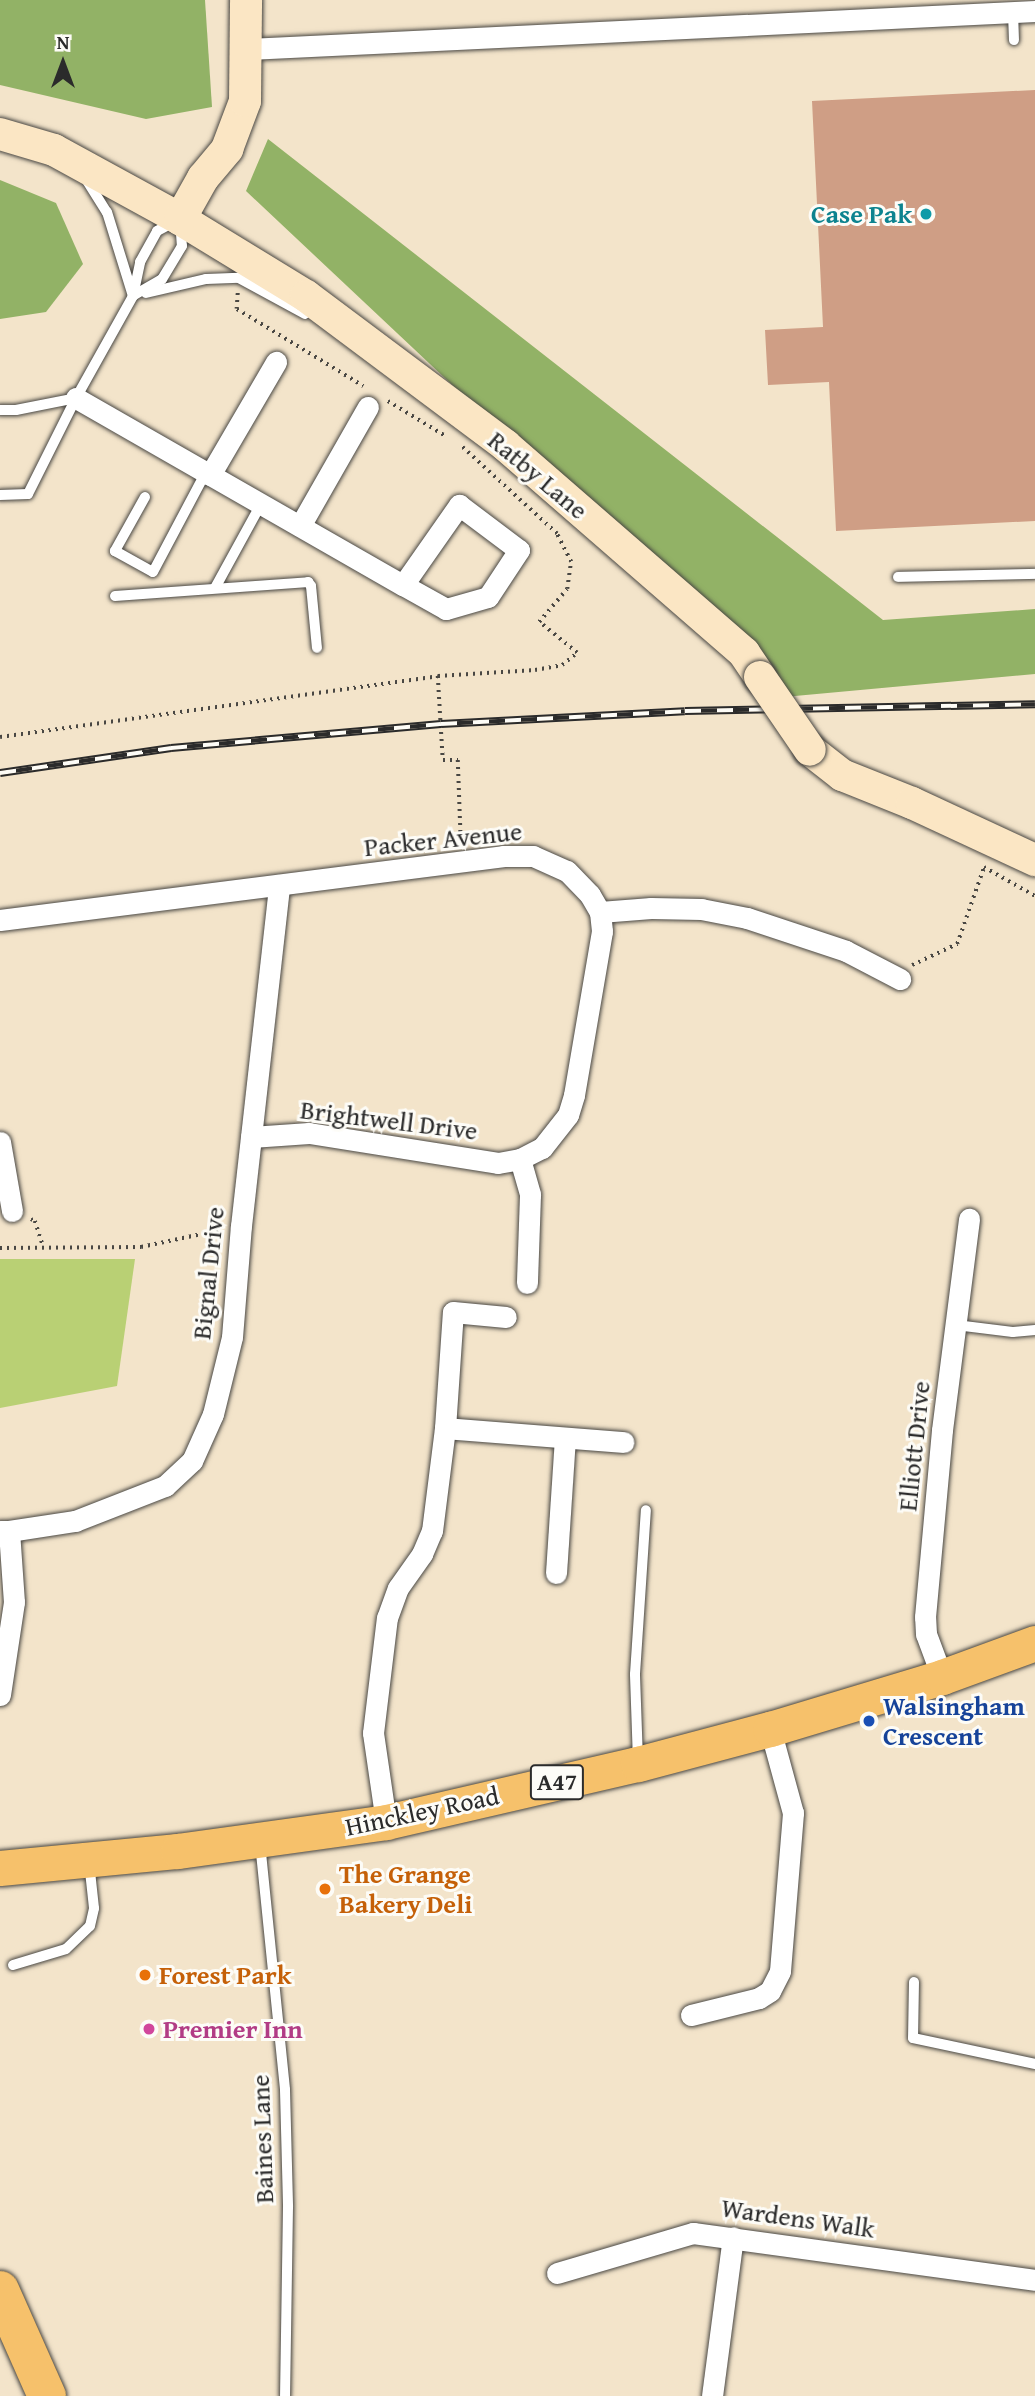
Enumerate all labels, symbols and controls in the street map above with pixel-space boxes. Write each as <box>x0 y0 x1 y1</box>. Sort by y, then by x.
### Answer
north arrow <box>28 28 98 98</box>
text: N <box>57 28 69 56</box>
place label: Case Pak <box>811 198 912 230</box>
marker: Case Pak <box>918 206 934 222</box>
street label: Ratby Lane <box>482 424 594 526</box>
street label: Packer Avenue <box>362 815 524 863</box>
street label: Brightwell Drive <box>299 1094 479 1146</box>
street label: Bignal Drive <box>186 1205 230 1341</box>
street label: Elliott Drive <box>892 1379 936 1513</box>
place label: Walsingham Crescent <box>883 1690 1025 1752</box>
marker: Walsingham Crescent <box>861 1713 877 1729</box>
road number: A47 <box>529 1762 585 1802</box>
street label: Hinckley Road <box>342 1780 502 1842</box>
place label: The Grange Bakery Deli <box>339 1858 472 1920</box>
marker: The Grange Bakery Deli <box>317 1881 333 1897</box>
place label: Forest Park <box>159 1959 292 1991</box>
marker: Forest Park <box>137 1967 153 1983</box>
place label: Premier Inn <box>163 2013 303 2045</box>
marker: Premier Inn <box>141 2021 157 2037</box>
street label: Baines Lane <box>244 2074 280 2204</box>
street label: Wardens Walk <box>719 2192 877 2244</box>

